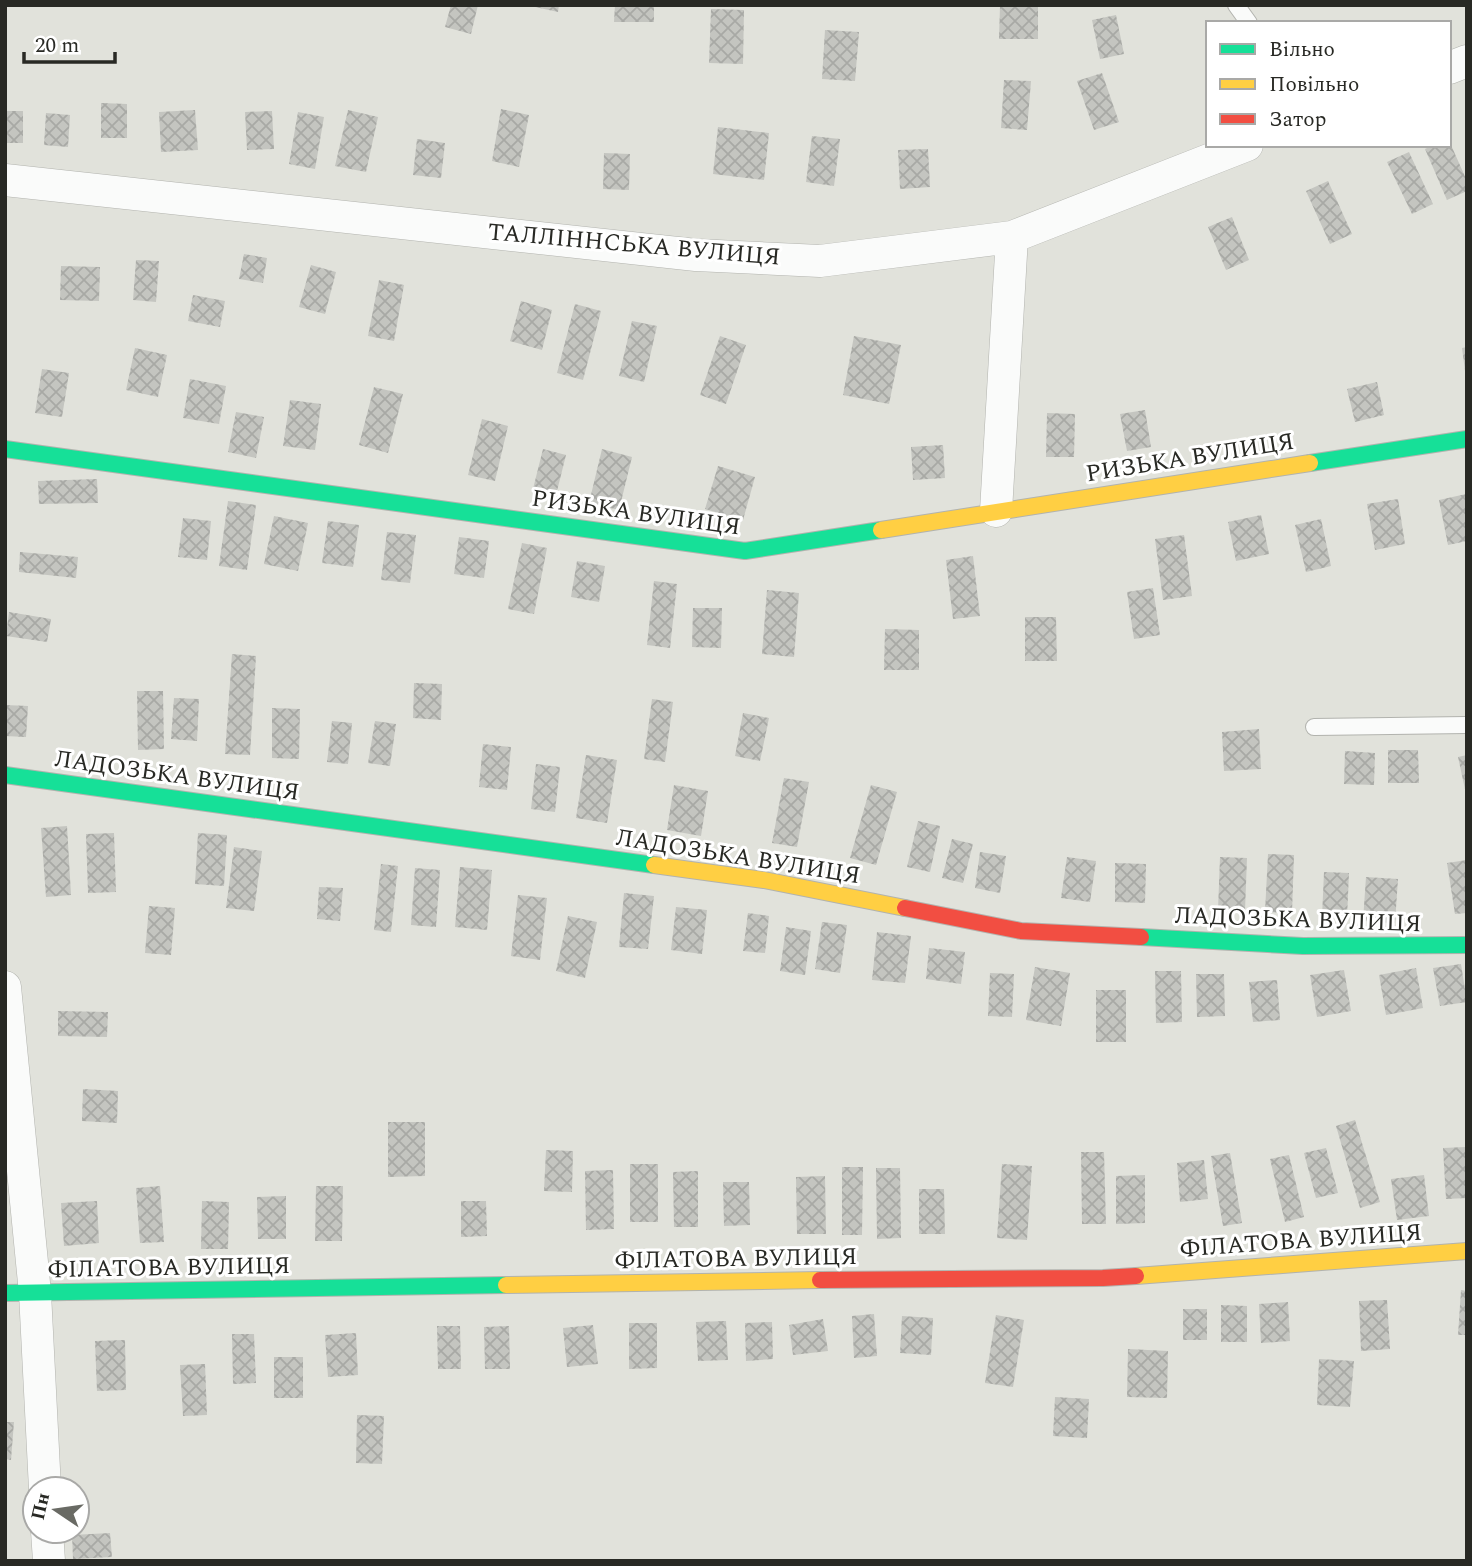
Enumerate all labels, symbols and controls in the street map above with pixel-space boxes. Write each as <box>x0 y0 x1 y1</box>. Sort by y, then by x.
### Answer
scale bar <box>24 21 116 65</box>
legend <box>1206 21 1451 147</box>
text: 20 m <box>35 30 79 62</box>
text: Вільно <box>1269 34 1335 66</box>
text: Повільно <box>1269 69 1359 101</box>
text: Затор <box>1269 104 1326 136</box>
street label: ТАЛЛІННСЬКА ВУЛИЦЯ <box>486 214 782 276</box>
street label: РИЗЬКА ВУЛИЦЯ <box>1083 424 1297 492</box>
street label: РИЗЬКА ВУЛИЦЯ <box>529 481 743 545</box>
street label: ЛАДОЗЬКА ВУЛИЦЯ <box>52 741 302 811</box>
street label: ЛАДОЗЬКА ВУЛИЦЯ <box>613 820 863 894</box>
street label: ЛАДОЗЬКА ВУЛИЦЯ <box>1174 898 1422 942</box>
street label: ФІЛАТОВА ВУЛИЦЯ <box>1179 1215 1423 1267</box>
street label: ФІЛАТОВА ВУЛИЦЯ <box>614 1239 858 1279</box>
street label: ФІЛАТОВА ВУЛИЦЯ <box>47 1248 291 1288</box>
north arrow <box>21 1475 91 1545</box>
text: Пн <box>24 1490 58 1523</box>

